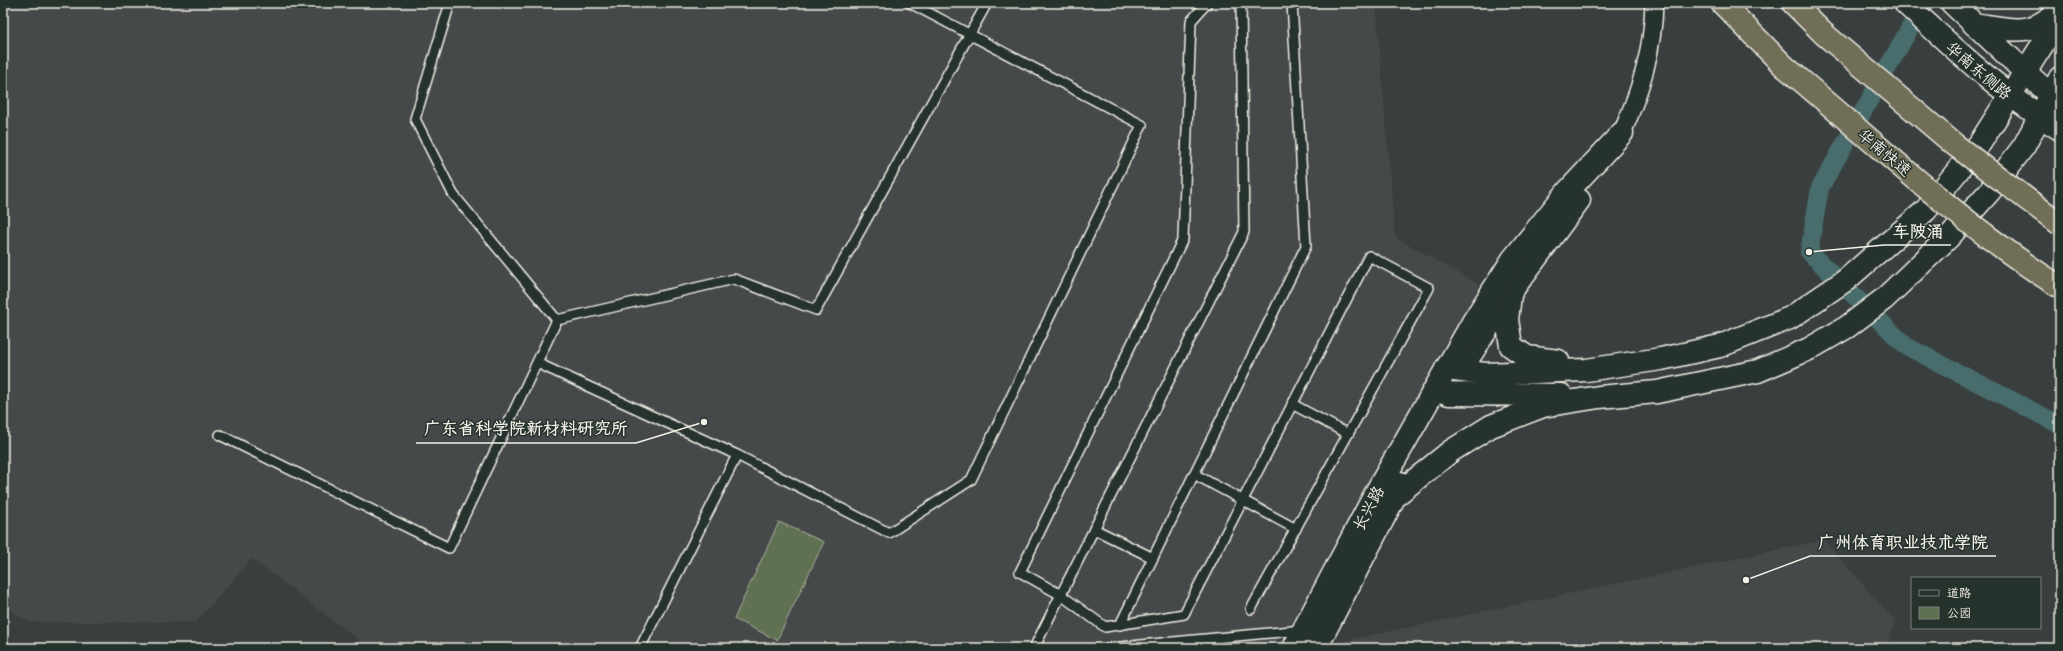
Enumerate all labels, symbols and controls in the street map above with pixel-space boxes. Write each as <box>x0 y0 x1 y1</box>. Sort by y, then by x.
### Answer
street label: 华南东侧路 <box>1941 37 2015 104</box>
street label: 华南快速 <box>1853 125 1915 181</box>
callout: 车陂涌 <box>1884 216 1951 245</box>
text: 车陂涌 <box>1893 221 1944 242</box>
callout: 广东省科学院新材料研究所 <box>416 414 636 443</box>
text: 广东省科学院新材料研究所 <box>424 418 628 439</box>
street label: 长兴路 <box>1349 483 1389 534</box>
callout: 广州体育职业技术学院 <box>1810 527 1996 556</box>
text: 广州体育职业技术学院 <box>1818 532 1988 553</box>
legend <box>1911 577 2041 629</box>
text: 道路 <box>1947 585 1971 601</box>
text: 公园 <box>1947 605 1971 621</box>

